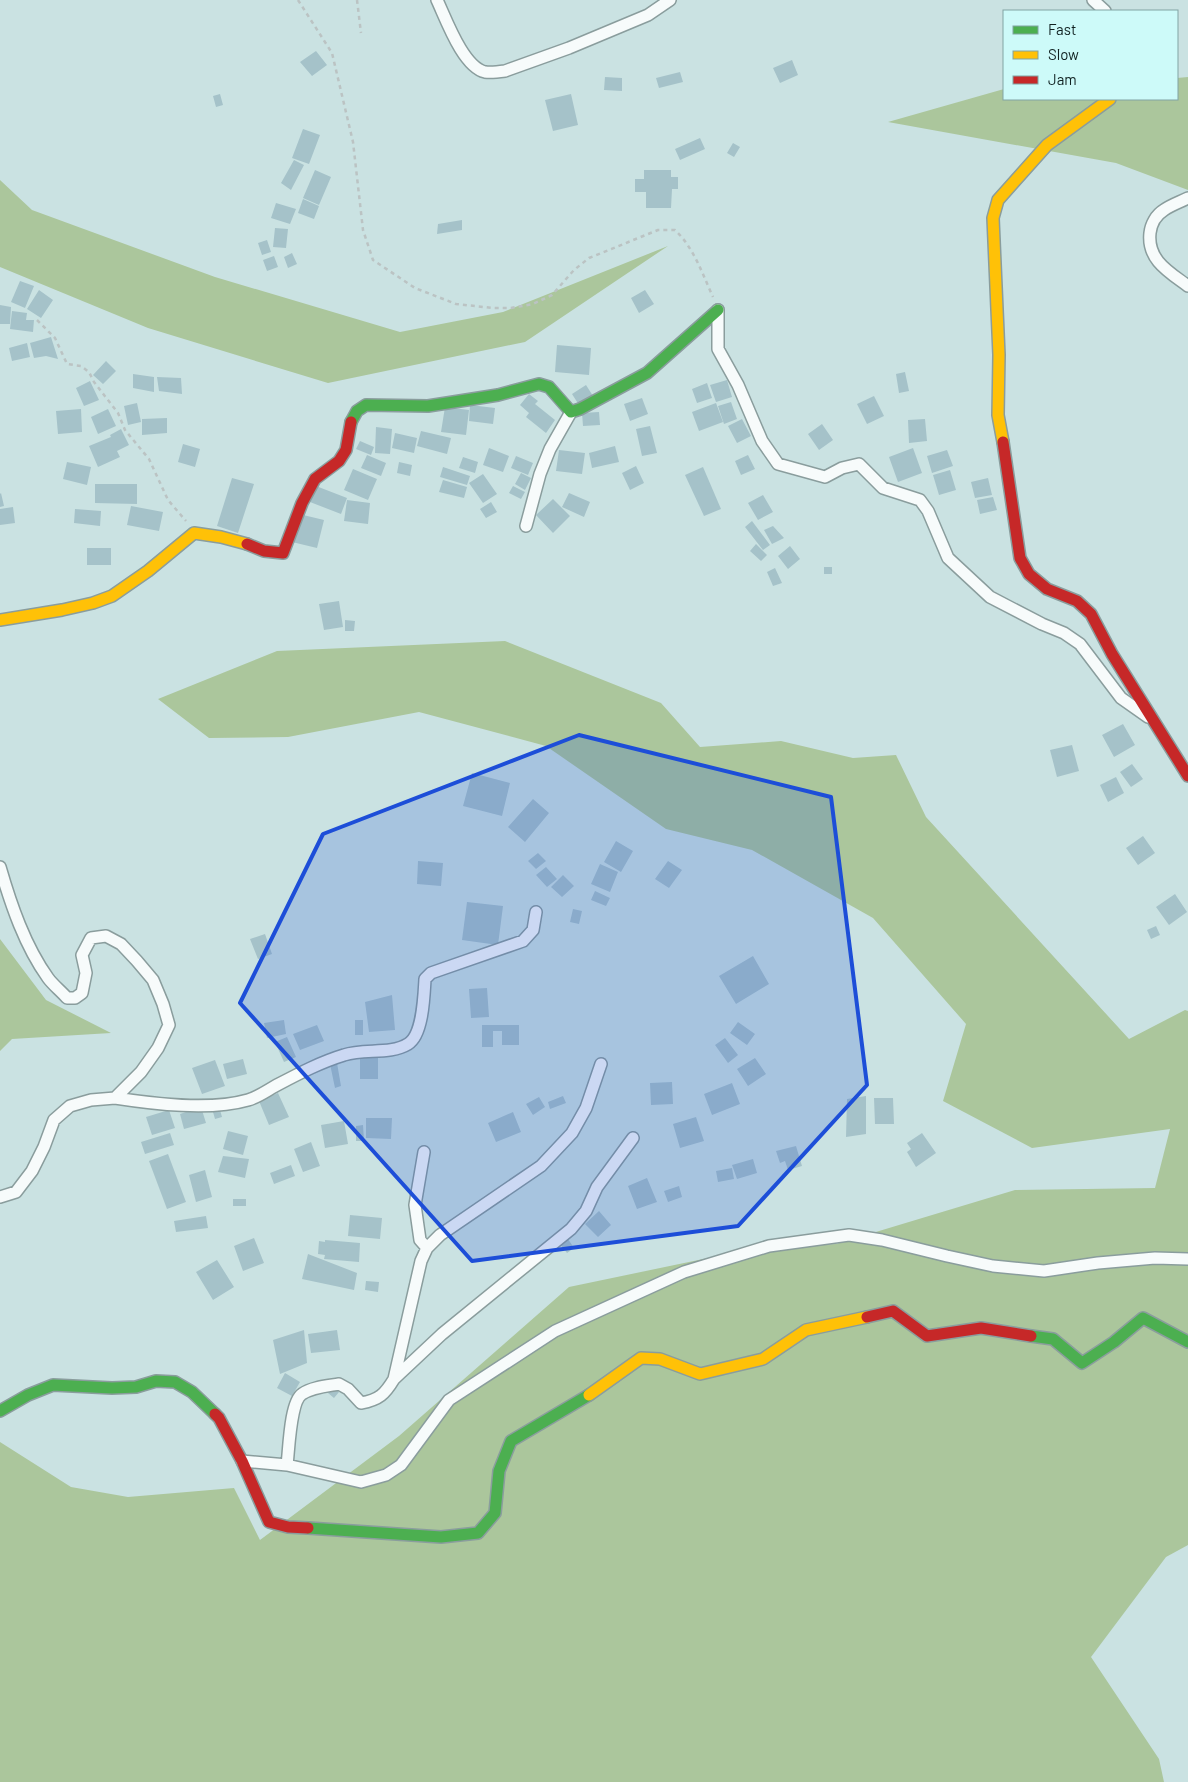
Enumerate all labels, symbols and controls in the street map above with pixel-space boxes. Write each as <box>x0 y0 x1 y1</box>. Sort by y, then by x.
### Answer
legend <box>1003 10 1178 100</box>
text: Fast <box>1048 20 1076 38</box>
text: Slow <box>1048 45 1079 63</box>
text: Jam <box>1048 70 1077 88</box>

